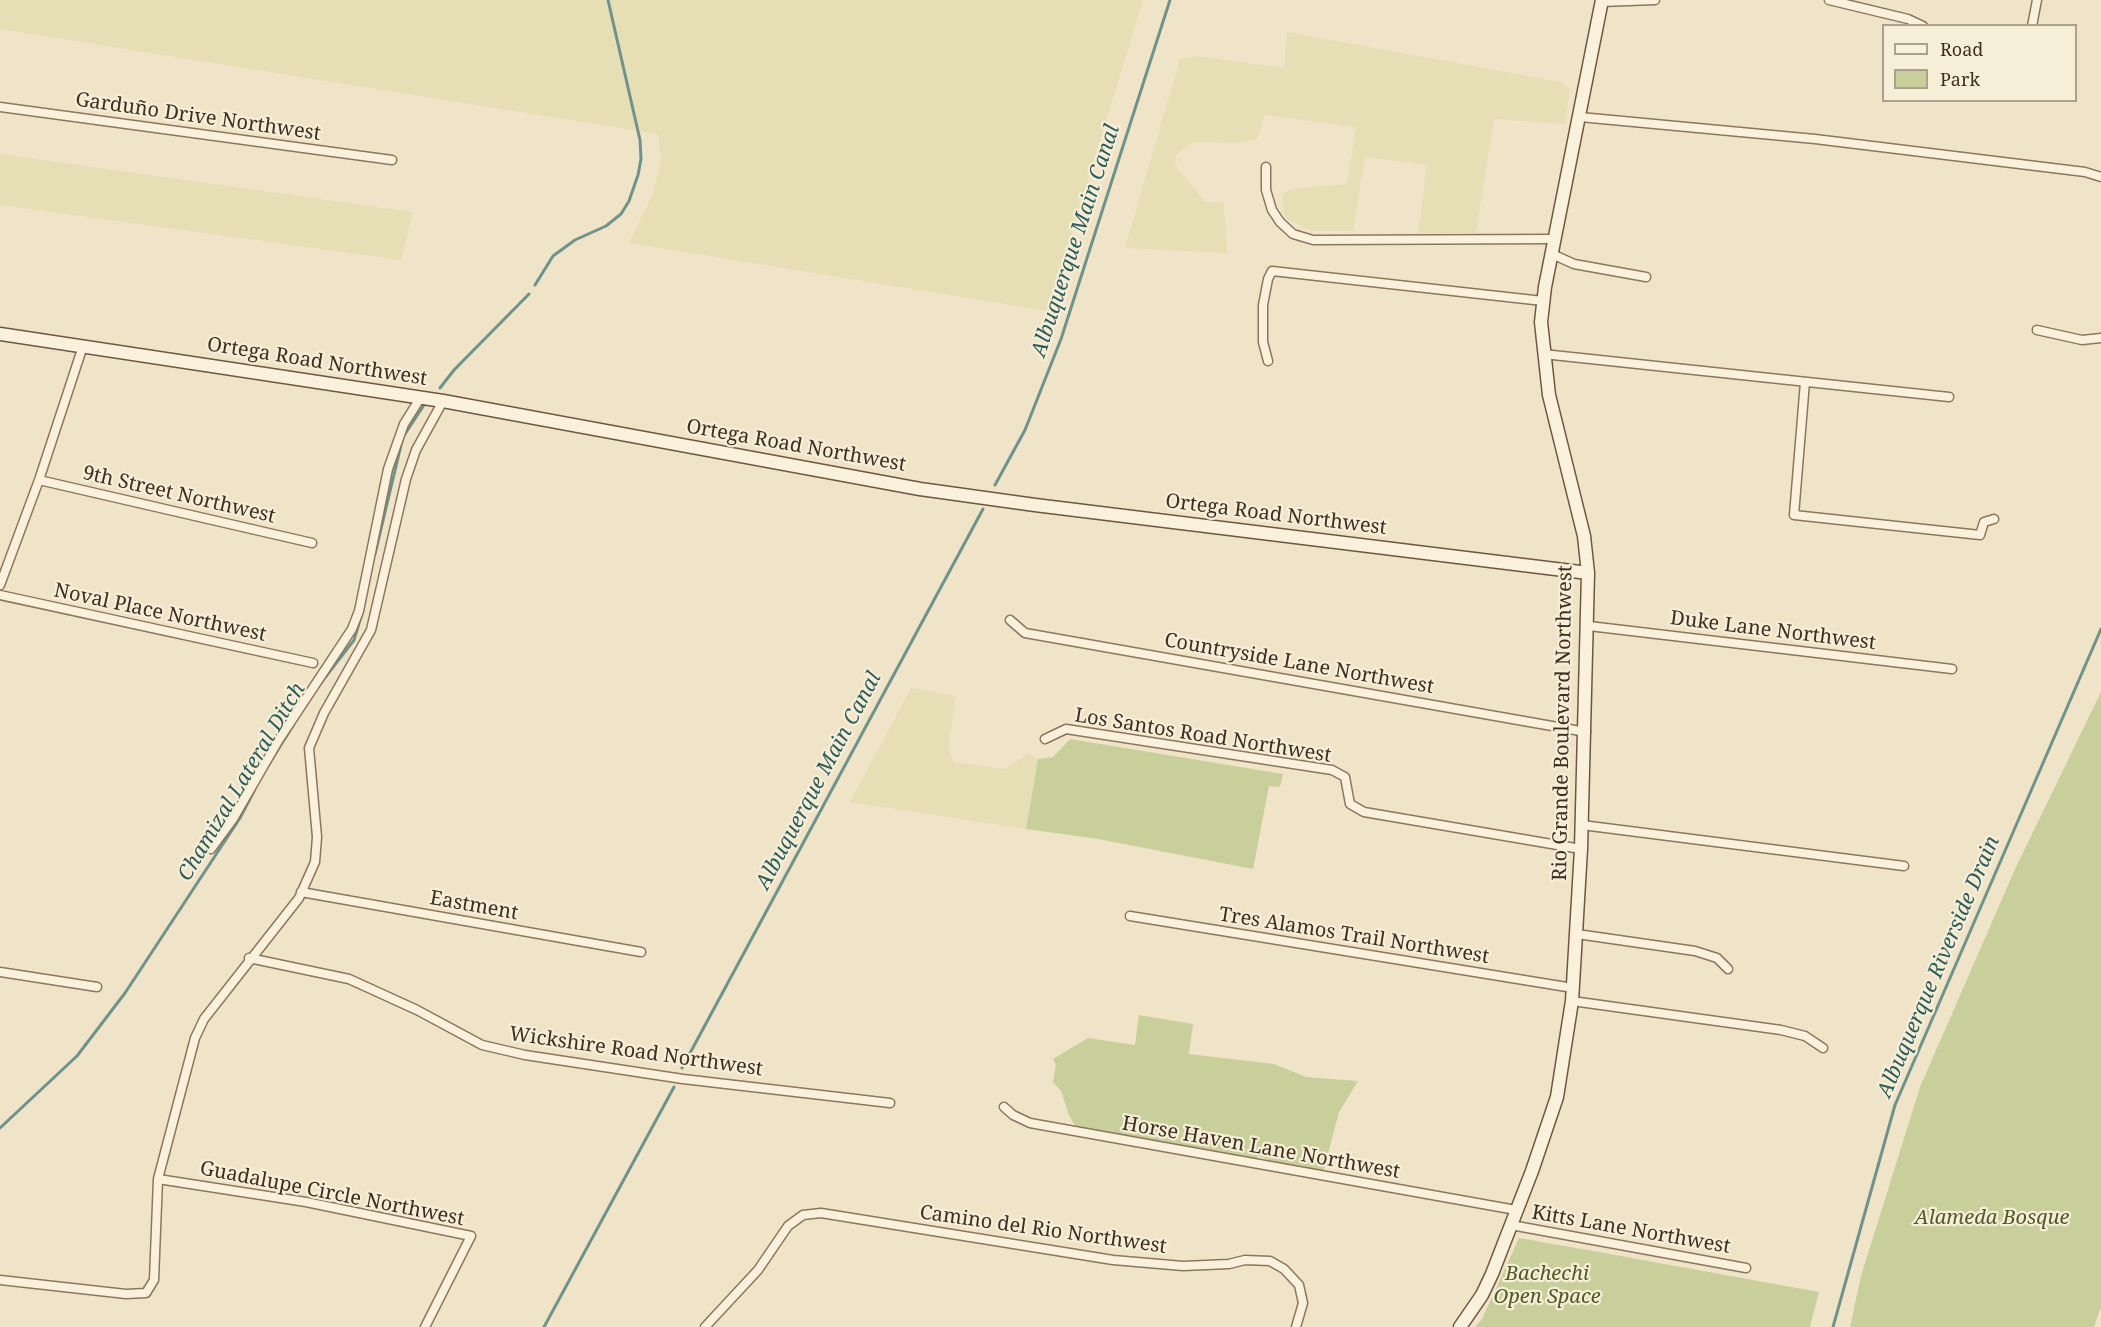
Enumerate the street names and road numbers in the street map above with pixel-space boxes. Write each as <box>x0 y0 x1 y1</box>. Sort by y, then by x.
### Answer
street label: Garduño Drive Northwest <box>74 88 322 146</box>
street label: Ortega Road Northwest <box>205 333 429 391</box>
street label: Ortega Road Northwest <box>684 415 908 477</box>
street label: 9th Street Northwest <box>80 461 278 529</box>
street label: Ortega Road Northwest <box>1164 490 1388 540</box>
street label: Rio Grande Boulevard Northwest <box>1548 565 1578 881</box>
street label: Noval Place Northwest <box>52 579 268 647</box>
street label: Duke Lane Northwest <box>1669 606 1877 656</box>
street label: Countryside Lane Northwest <box>1162 628 1436 700</box>
street label: Los Santos Road Northwest <box>1073 704 1333 768</box>
street label: Eastment <box>428 886 520 926</box>
street label: Tres Alamos Trail Northwest <box>1217 903 1491 969</box>
street label: Wickshire Road Northwest <box>508 1022 764 1082</box>
street label: Horse Haven Lane Northwest <box>1120 1112 1402 1184</box>
street label: Guadalupe Circle Northwest <box>198 1157 466 1231</box>
street label: Camino del Rio Northwest <box>918 1201 1168 1259</box>
street label: Kitts Lane Northwest <box>1530 1201 1732 1259</box>

